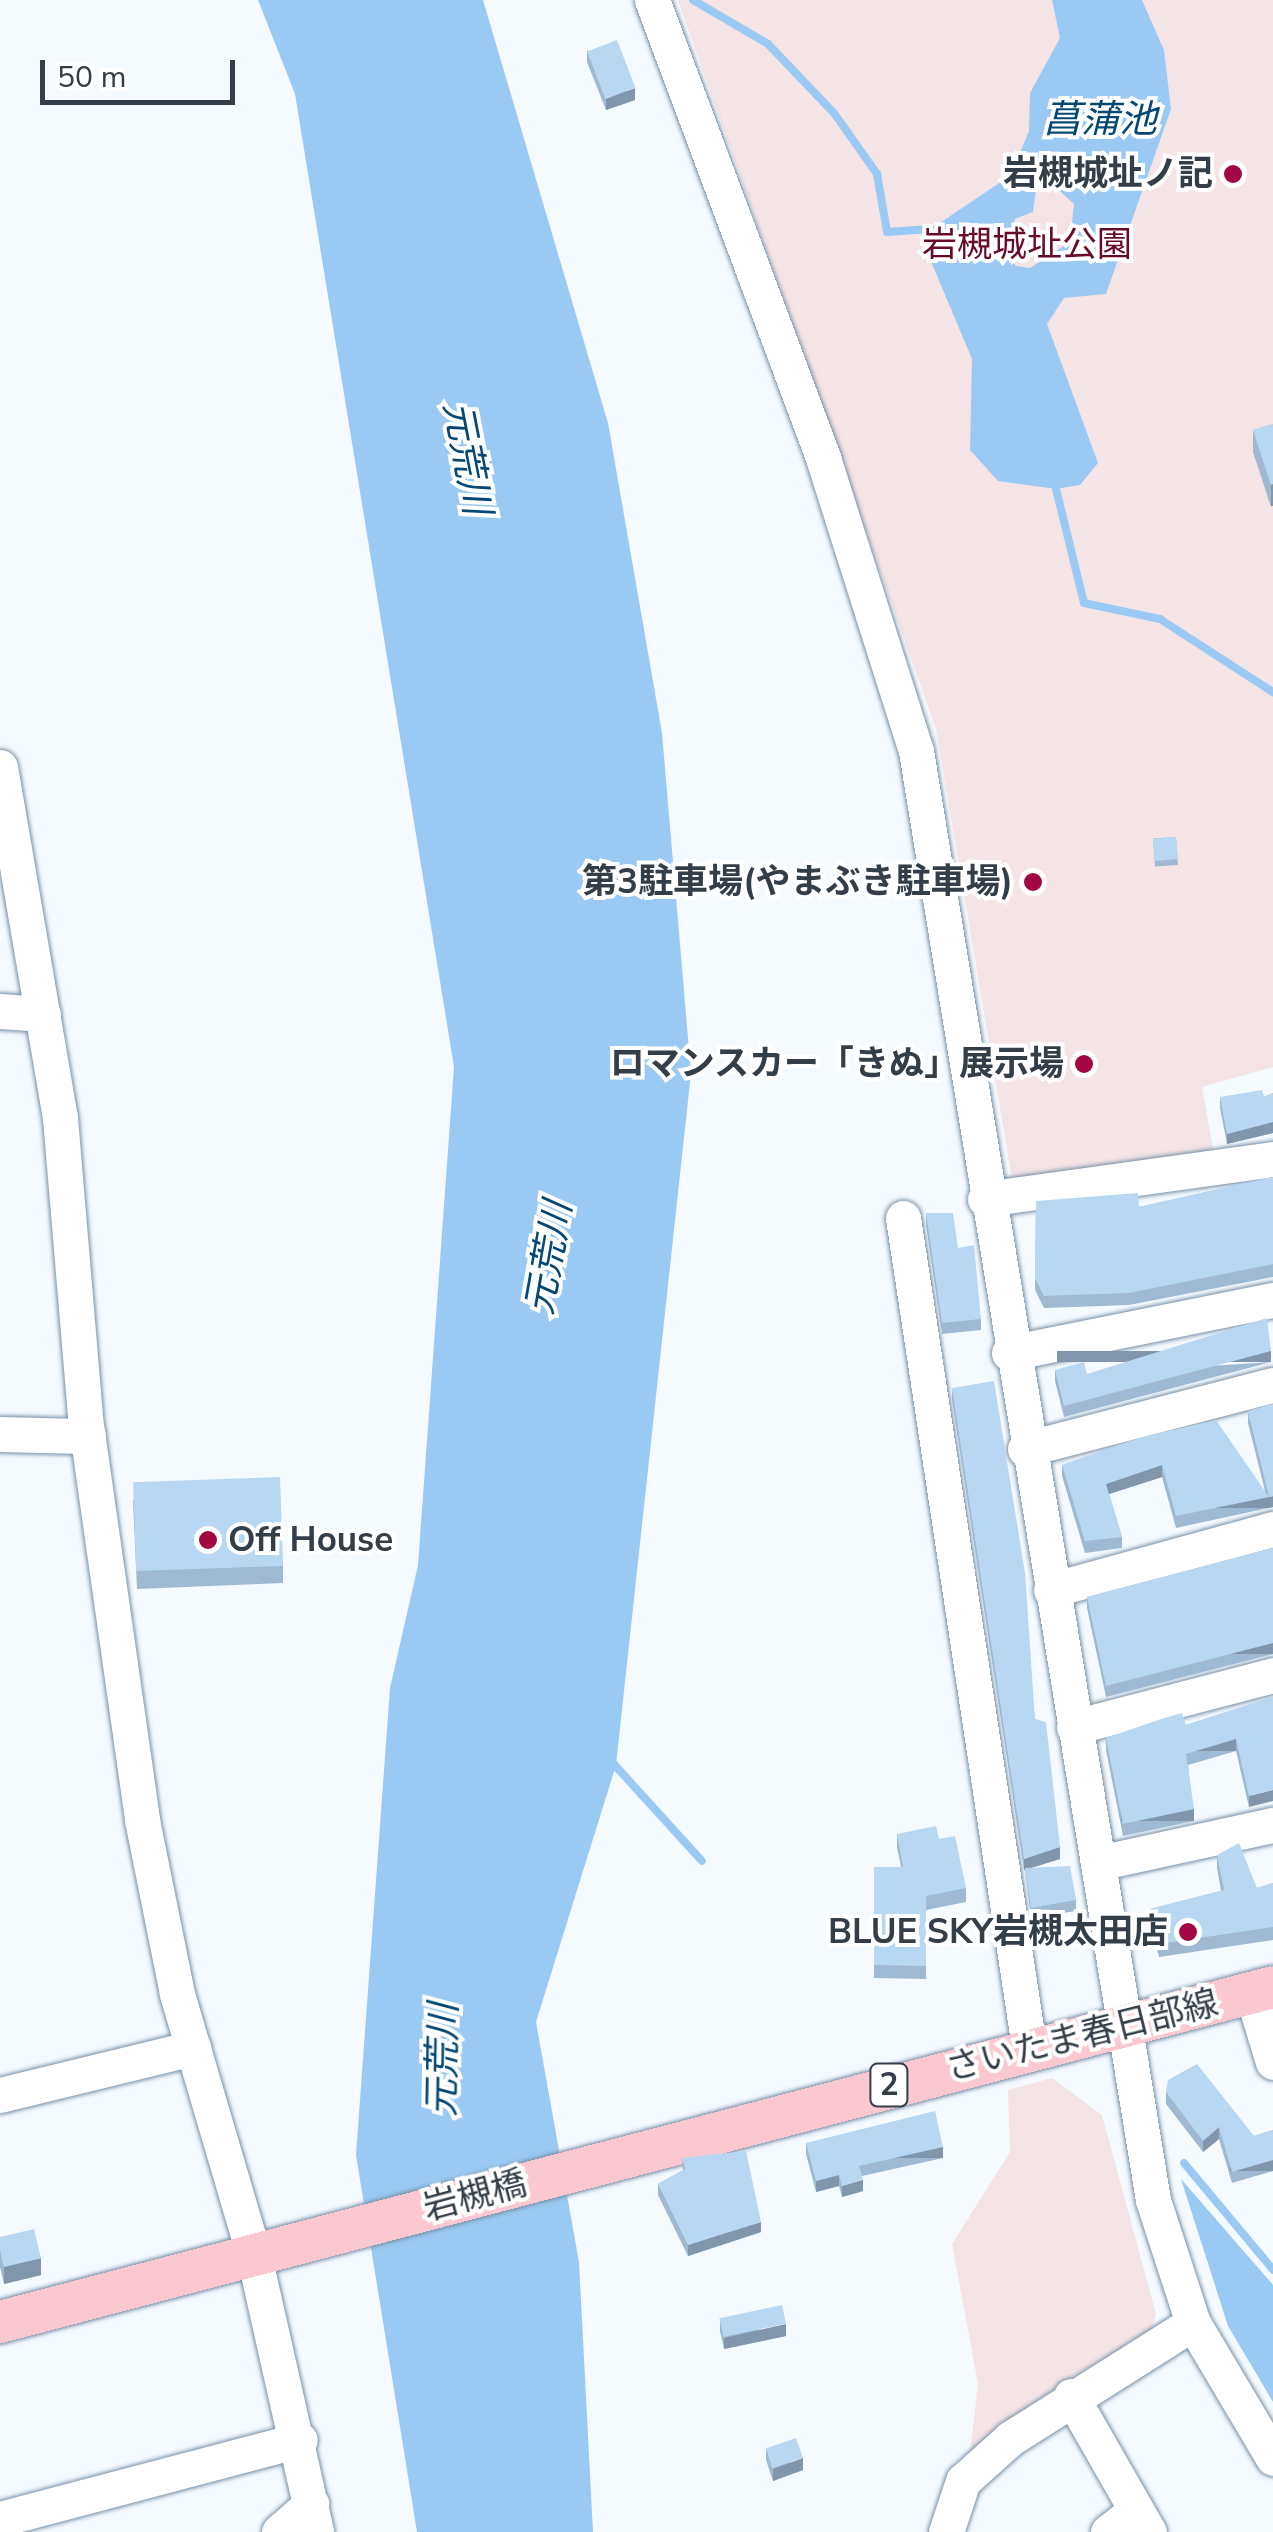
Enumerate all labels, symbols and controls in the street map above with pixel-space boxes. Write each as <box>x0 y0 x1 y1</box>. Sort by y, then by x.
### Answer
scale bar <box>45 40 240 102</box>
text: 50 m <box>57 57 126 98</box>
water label: 菖蒲池 <box>1043 97 1157 143</box>
place label: 岩槻城址ノ記 <box>1003 153 1213 195</box>
marker: 岩槻城址ノ記 <box>1222 163 1244 185</box>
park label: 岩槻城址公園 <box>922 224 1132 266</box>
water label: 元荒川 <box>434 398 500 518</box>
place label: 第3駐車場(やまぶき駐車場) <box>582 861 1013 903</box>
marker: 第3駐車場(やまぶき駐車場) <box>1022 871 1044 893</box>
place label: ロマンスカー「きぬ」展示場 <box>609 1043 1064 1085</box>
marker: ロマンスカー「きぬ」展示場 <box>1073 1053 1095 1075</box>
water label: 元荒川 <box>517 1198 581 1318</box>
place label: Off House <box>228 1519 393 1561</box>
marker: Off House <box>197 1529 219 1551</box>
place label: BLUE SKY岩槻太田店 <box>828 1911 1168 1953</box>
marker: BLUE SKY岩槻太田店 <box>1177 1921 1199 1943</box>
street label: さいたま春日部線 <box>941 1982 1223 2090</box>
water label: 元荒川 <box>419 2003 467 2117</box>
road number: 2 <box>869 2058 909 2112</box>
street label: 岩槻橋 <box>419 2162 531 2230</box>

